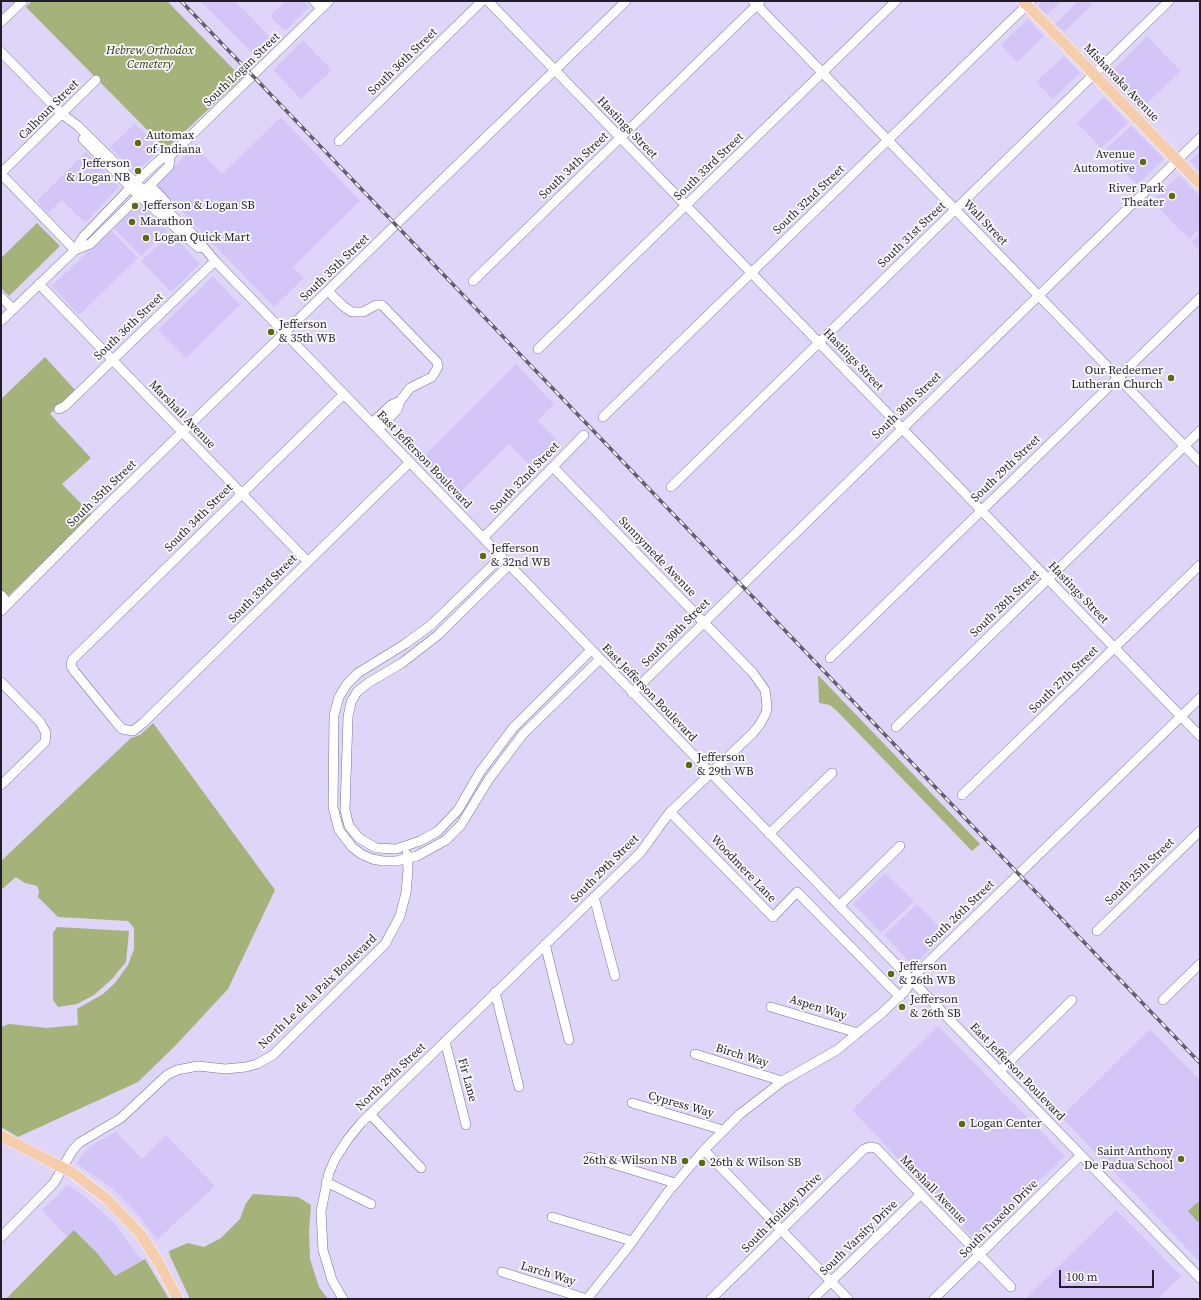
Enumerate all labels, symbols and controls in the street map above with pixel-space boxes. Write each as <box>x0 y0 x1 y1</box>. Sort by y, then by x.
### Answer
street label: South 36th Street <box>365 25 441 99</box>
street label: South Logan Street <box>201 30 283 110</box>
street label: Mishawaka Avenue <box>1080 41 1162 125</box>
park label: Hebrew Orthodox Cemetery <box>106 44 194 72</box>
street label: Calhoun Street <box>16 77 82 143</box>
street label: Hastings Street <box>594 94 660 162</box>
place label: Automax of Indiana <box>146 129 201 157</box>
street label: South 34th Street <box>536 129 612 203</box>
street label: South 33rd Street <box>671 130 747 204</box>
marker: Automax of Indiana <box>133 138 143 148</box>
place label: Avenue Automotive <box>1073 148 1135 176</box>
place label: Jefferson & Logan NB <box>66 157 130 185</box>
marker: Avenue Automotive <box>1138 157 1148 167</box>
street label: South 32nd Street <box>770 162 848 238</box>
marker: Jefferson & Logan NB <box>133 166 143 176</box>
place label: River Park Theater <box>1108 182 1164 210</box>
marker: River Park Theater <box>1167 191 1177 201</box>
street label: Wall Street <box>960 197 1010 249</box>
place label: Jefferson & Logan SB <box>143 199 255 213</box>
street label: South 31st Street <box>875 199 949 271</box>
marker: Jefferson & Logan SB <box>130 201 140 211</box>
place label: Marathon <box>140 215 193 229</box>
marker: Marathon <box>127 217 137 227</box>
place label: Logan Quick Mart <box>154 231 250 245</box>
street label: South 35th Street <box>297 231 373 305</box>
marker: Logan Quick Mart <box>141 233 151 243</box>
street label: South 36th Street <box>91 290 167 364</box>
place label: Jefferson & 35th WB <box>279 318 335 346</box>
street label: Hastings Street <box>820 326 886 394</box>
marker: Jefferson & 35th WB <box>266 327 276 337</box>
place label: Our Redeemer Lutheran Church <box>1071 364 1163 392</box>
street label: South 30th Street <box>869 369 945 443</box>
marker: Our Redeemer Lutheran Church <box>1166 373 1176 383</box>
street label: Marshall Avenue <box>146 378 218 452</box>
street label: East Jefferson Boulevard <box>374 408 474 512</box>
street label: South 29th Street <box>968 432 1044 506</box>
street label: South 32nd Street <box>487 439 563 517</box>
street label: South 35th Street <box>64 457 140 531</box>
street label: South 34th Street <box>162 481 236 555</box>
street label: Sunnymede Avenue <box>615 514 699 600</box>
place label: Jefferson & 32nd WB <box>491 542 550 570</box>
marker: Jefferson & 32nd WB <box>478 551 488 561</box>
street label: South 33rd Street <box>226 552 300 626</box>
street label: Hastings Street <box>1045 559 1111 627</box>
street label: South 28th Street <box>967 567 1043 641</box>
street label: South 30th Street <box>639 596 713 670</box>
street label: East Jefferson Boulevard <box>599 641 699 745</box>
street label: South 27th Street <box>1026 643 1102 717</box>
place label: Jefferson & 29th WB <box>697 751 753 779</box>
marker: Jefferson & 29th WB <box>684 760 694 770</box>
street label: South 29th Street <box>568 832 642 906</box>
street label: Woodmere Lane <box>707 832 779 906</box>
street label: South 25th Street <box>1102 835 1178 909</box>
street label: South 26th Street <box>922 877 998 951</box>
street label: North Le de la Paix Boulevard <box>256 932 380 1052</box>
place label: Jefferson & 26th WB <box>899 960 955 988</box>
marker: Jefferson & 26th WB <box>886 969 896 979</box>
street label: Aspen Way <box>788 992 848 1024</box>
place label: Jefferson & 26th SB <box>910 993 961 1021</box>
marker: Jefferson & 26th SB <box>897 1002 907 1012</box>
street label: East Jefferson Boulevard <box>967 1020 1067 1124</box>
street label: North 29th Street <box>353 1040 429 1114</box>
street label: Birch Way <box>714 1041 770 1071</box>
street label: Fir Lane <box>454 1056 480 1104</box>
street label: Cypress Way <box>646 1089 716 1121</box>
place label: Logan Center <box>970 1117 1042 1131</box>
marker: Logan Center <box>957 1119 967 1129</box>
place label: Saint Anthony De Padua School <box>1084 1145 1173 1173</box>
street label: Marshall Avenue <box>897 1153 969 1227</box>
place label: 26th & Wilson NB <box>583 1154 677 1168</box>
marker: Saint Anthony De Padua School <box>1176 1154 1186 1164</box>
marker: 26th & Wilson NB <box>680 1156 690 1166</box>
place label: 26th & Wilson SB <box>710 1156 801 1170</box>
marker: 26th & Wilson SB <box>697 1158 707 1168</box>
street label: South Holiday Drive <box>739 1170 825 1256</box>
street label: South Tuxedo Drive <box>957 1177 1041 1261</box>
street label: South Varsity Drive <box>817 1197 901 1279</box>
street label: Larch Way <box>519 1259 577 1289</box>
scale bar <box>1061 1262 1156 1288</box>
text: 100 m <box>1066 1269 1098 1285</box>

